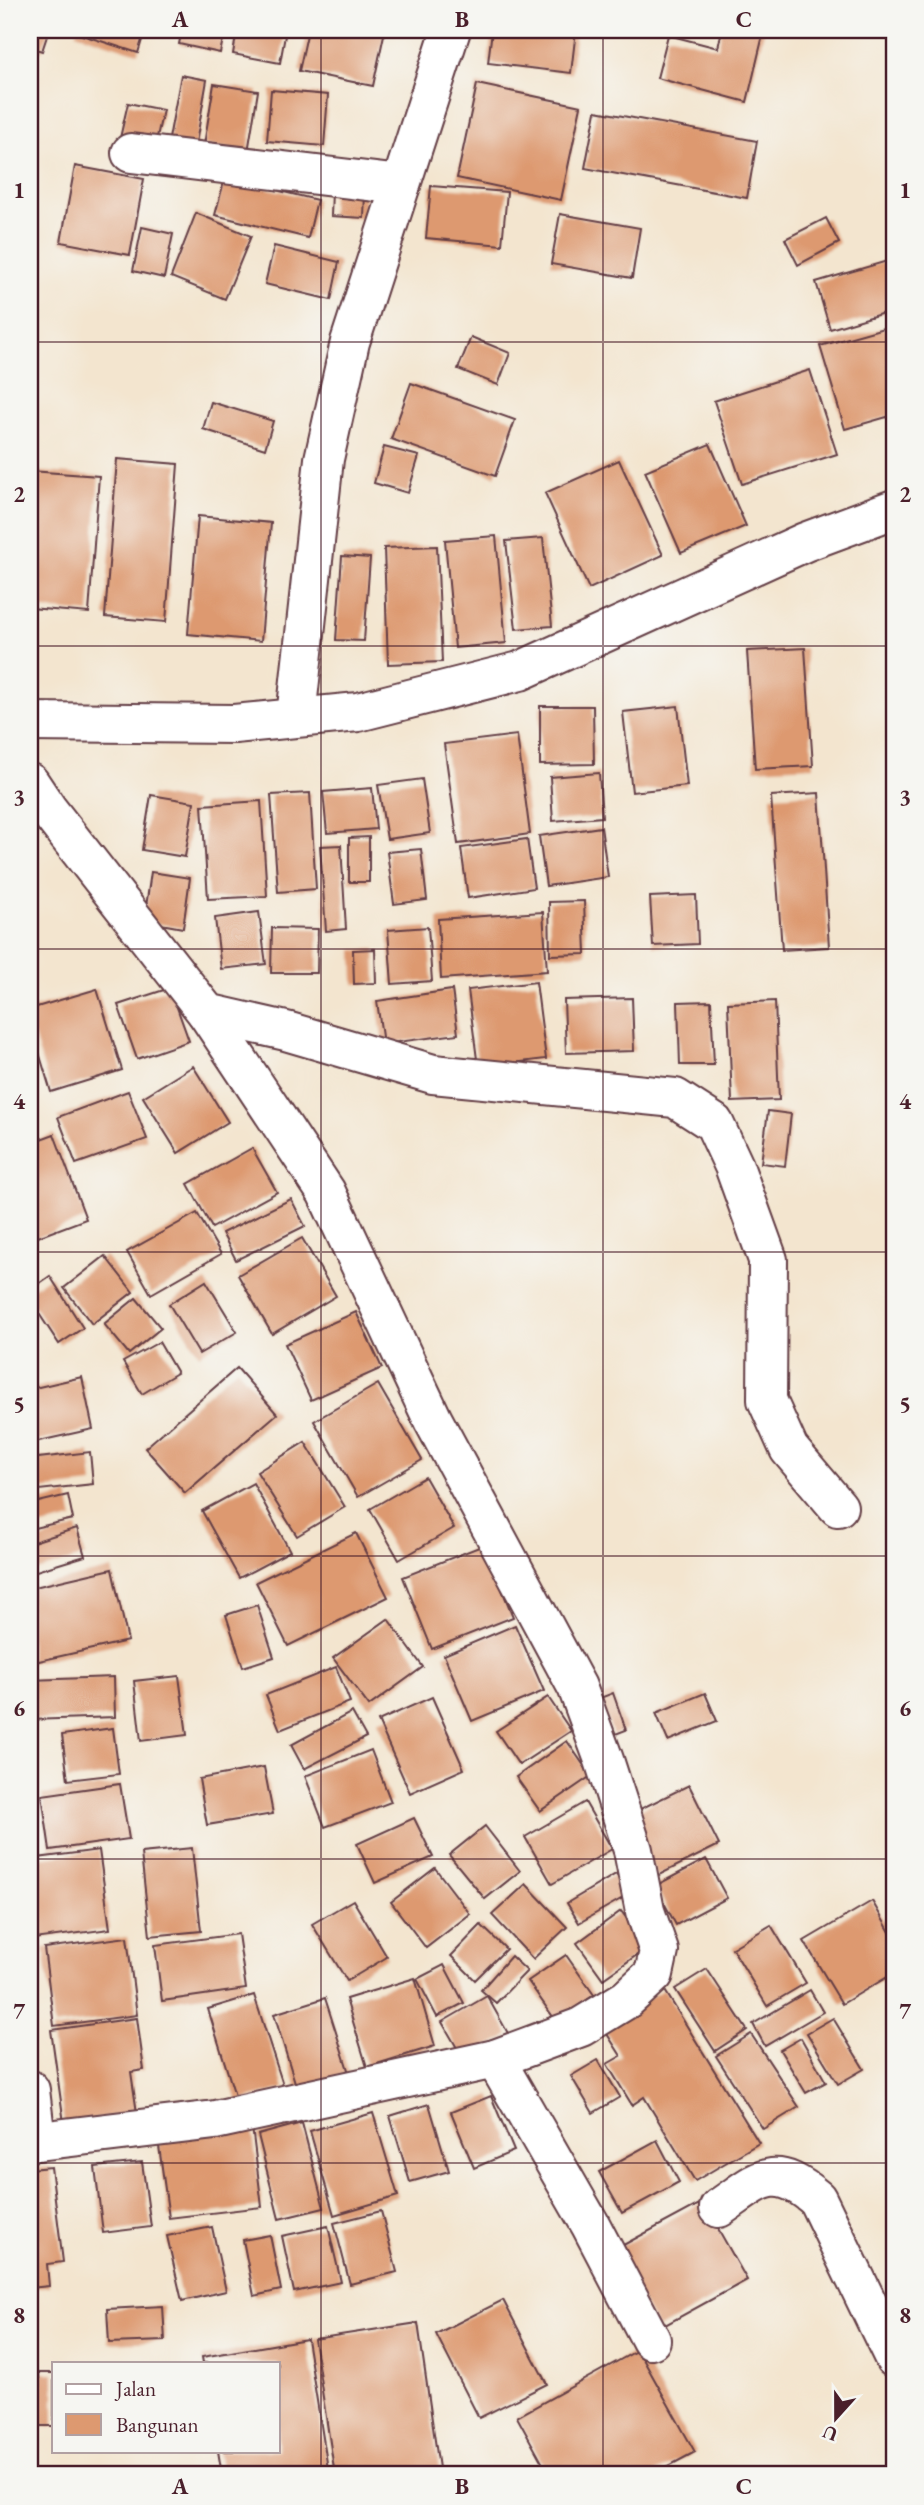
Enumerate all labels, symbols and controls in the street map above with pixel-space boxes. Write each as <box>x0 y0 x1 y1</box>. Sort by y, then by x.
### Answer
text: A <box>171 4 189 34</box>
text: B <box>455 4 469 34</box>
text: C <box>736 4 752 34</box>
text: 1 <box>13 175 25 205</box>
text: 1 <box>899 175 911 205</box>
text: 2 <box>13 479 25 509</box>
text: 2 <box>899 479 911 509</box>
text: 3 <box>13 782 25 812</box>
text: 3 <box>899 782 911 812</box>
text: 4 <box>13 1086 26 1116</box>
text: 4 <box>899 1086 912 1116</box>
text: 5 <box>13 1389 25 1419</box>
text: 5 <box>899 1389 911 1419</box>
text: 6 <box>13 1693 25 1723</box>
text: 6 <box>899 1693 911 1723</box>
text: 7 <box>13 1996 26 2026</box>
text: 7 <box>899 1996 912 2026</box>
text: 8 <box>13 2300 25 2330</box>
text: 8 <box>899 2300 911 2330</box>
legend <box>52 2362 280 2452</box>
text: Jalan <box>114 2375 156 2402</box>
north arrow <box>802 2382 872 2452</box>
text: Bangunan <box>116 2411 199 2438</box>
text: U <box>819 2419 841 2448</box>
text: A <box>171 2471 189 2501</box>
text: B <box>455 2471 469 2501</box>
text: C <box>736 2471 752 2501</box>

